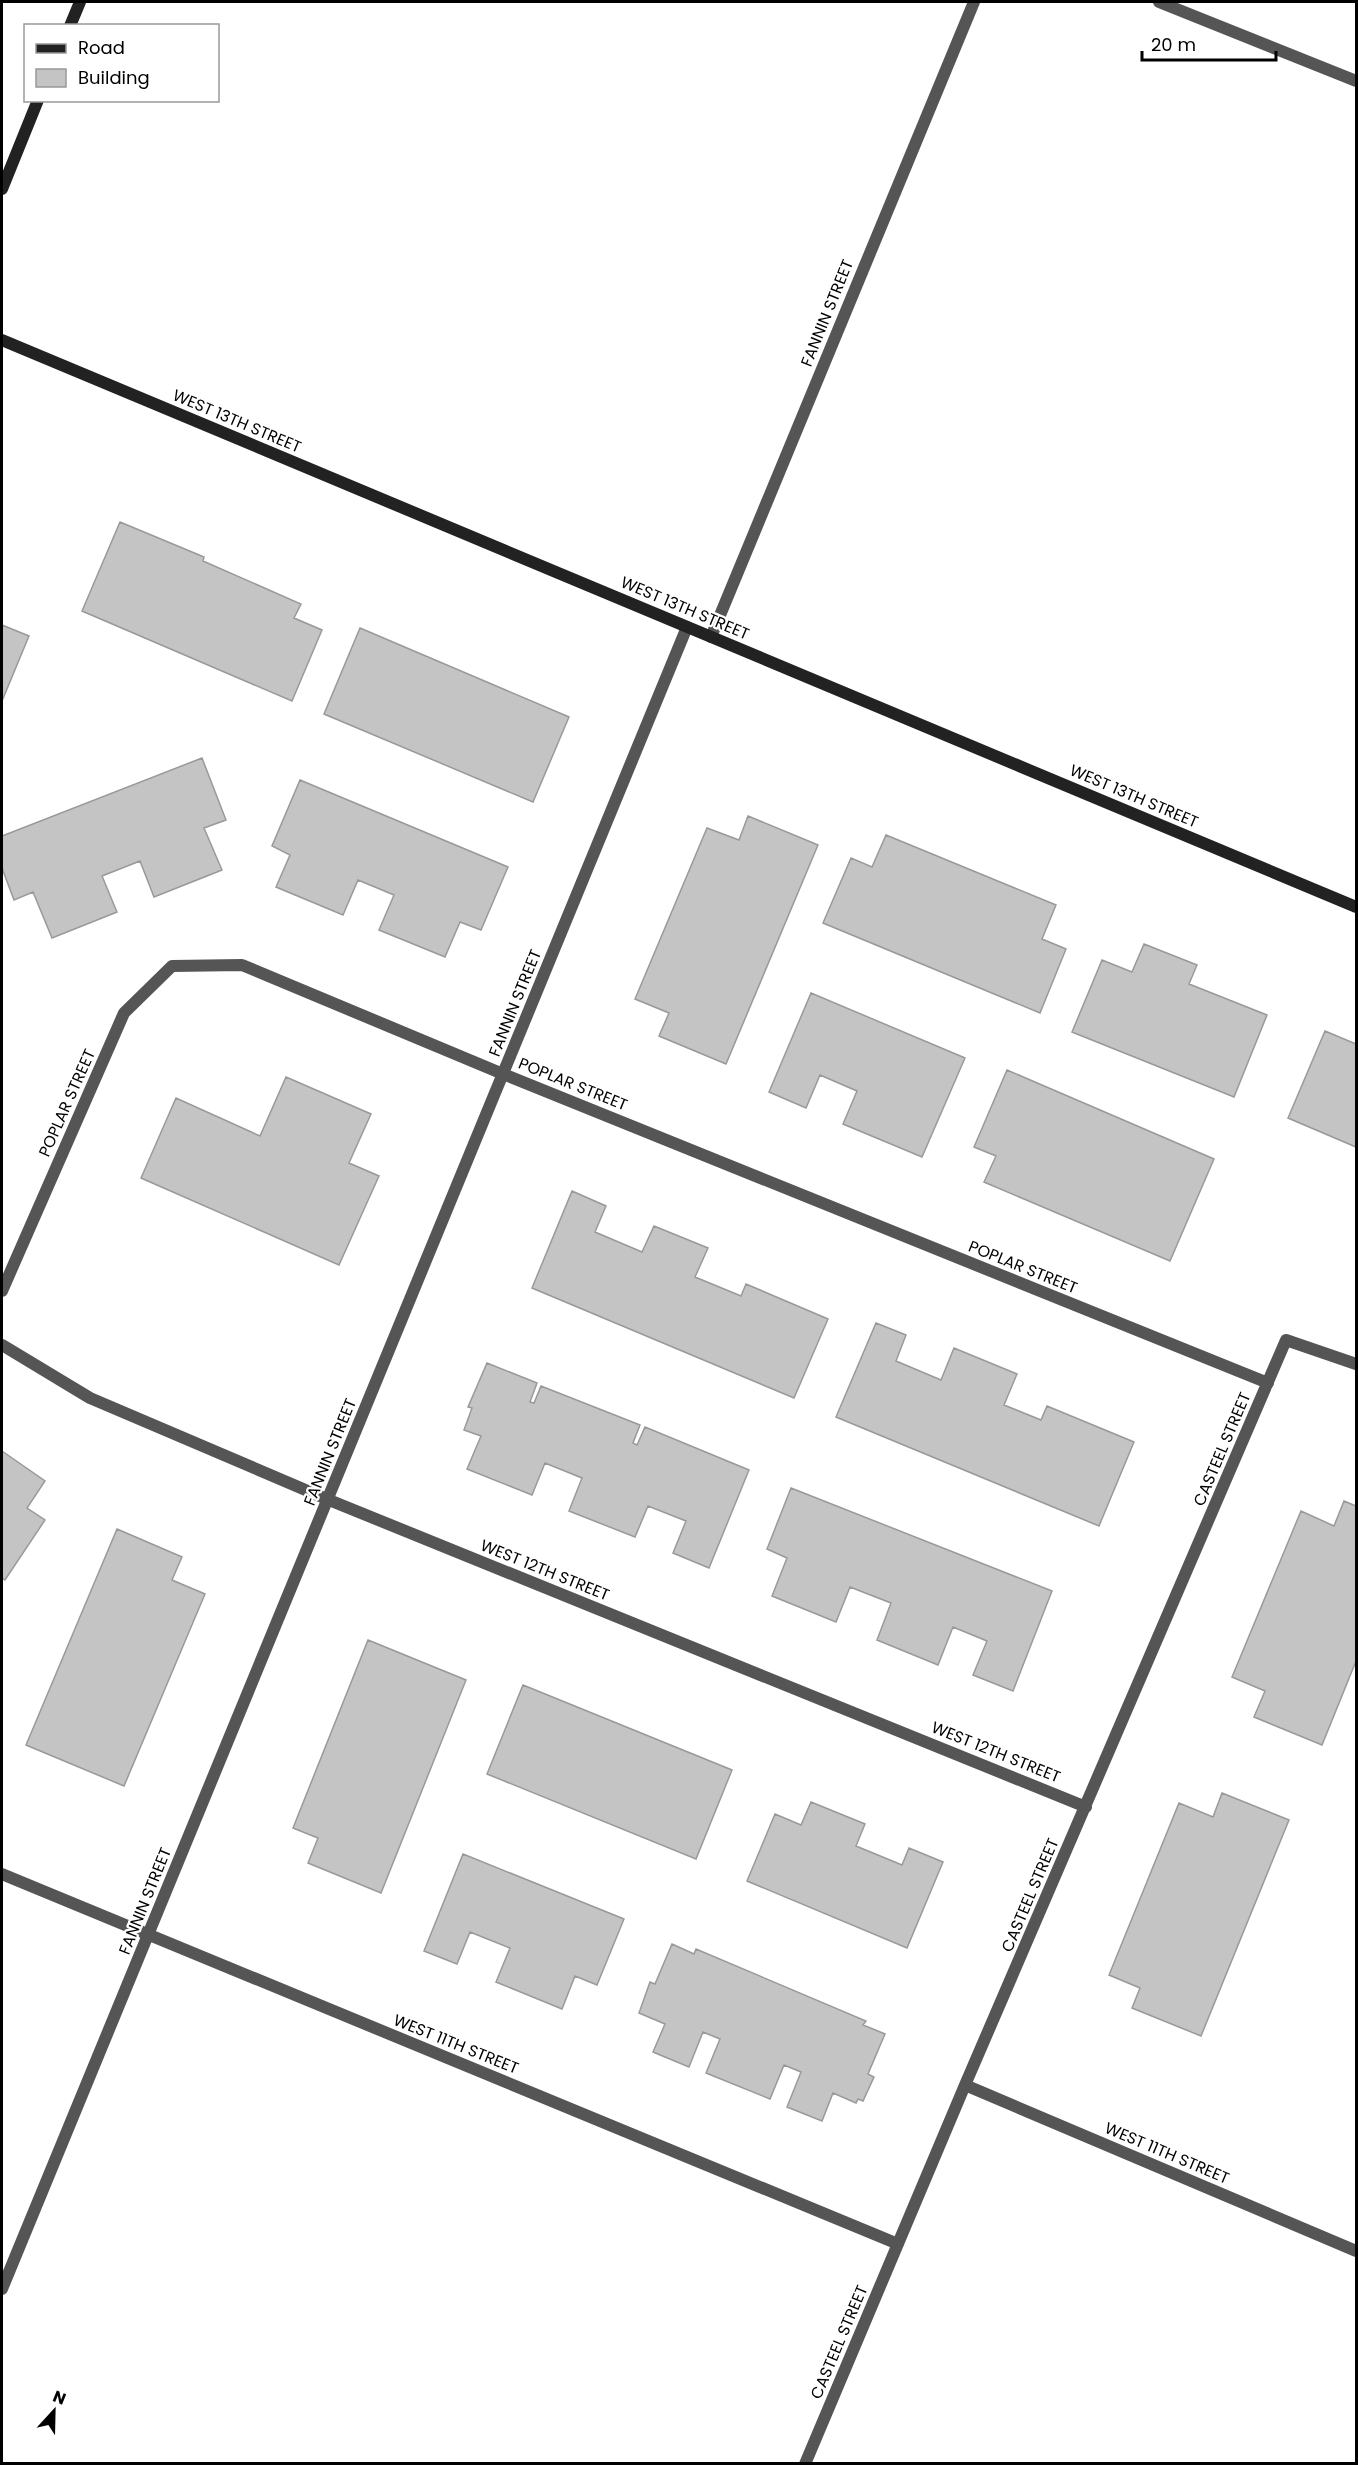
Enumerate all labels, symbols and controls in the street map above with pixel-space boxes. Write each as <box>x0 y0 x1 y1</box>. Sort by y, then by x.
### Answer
legend <box>24 24 219 102</box>
scale bar <box>1142 24 1276 62</box>
text: 20 m <box>1151 32 1196 57</box>
text: Road <box>78 35 125 60</box>
text: Building <box>78 65 150 90</box>
street label: FANNIN STREET <box>795 256 859 370</box>
street label: WEST 13TH STREET <box>169 384 305 459</box>
street label: WEST 13TH STREET <box>617 571 753 646</box>
street label: WEST 13TH STREET <box>1066 759 1202 834</box>
street label: FANNIN STREET <box>483 946 547 1060</box>
street label: POPLAR STREET <box>33 1045 101 1161</box>
street label: POPLAR STREET <box>515 1052 631 1116</box>
street label: POPLAR STREET <box>965 1235 1081 1299</box>
street label: CASTEEL STREET <box>1188 1388 1256 1509</box>
street label: FANNIN STREET <box>298 1395 362 1509</box>
street label: WEST 12TH STREET <box>477 1534 613 1607</box>
street label: WEST 12TH STREET <box>928 1716 1064 1789</box>
street label: CASTEEL STREET <box>996 1834 1064 1955</box>
street label: FANNIN STREET <box>113 1844 177 1958</box>
street label: WEST 11TH STREET <box>390 2008 522 2080</box>
street label: WEST 11TH STREET <box>1101 2116 1233 2190</box>
street label: CASTEEL STREET <box>805 2281 873 2402</box>
north arrow <box>24 2381 84 2441</box>
text: N <box>50 2385 69 2410</box>

